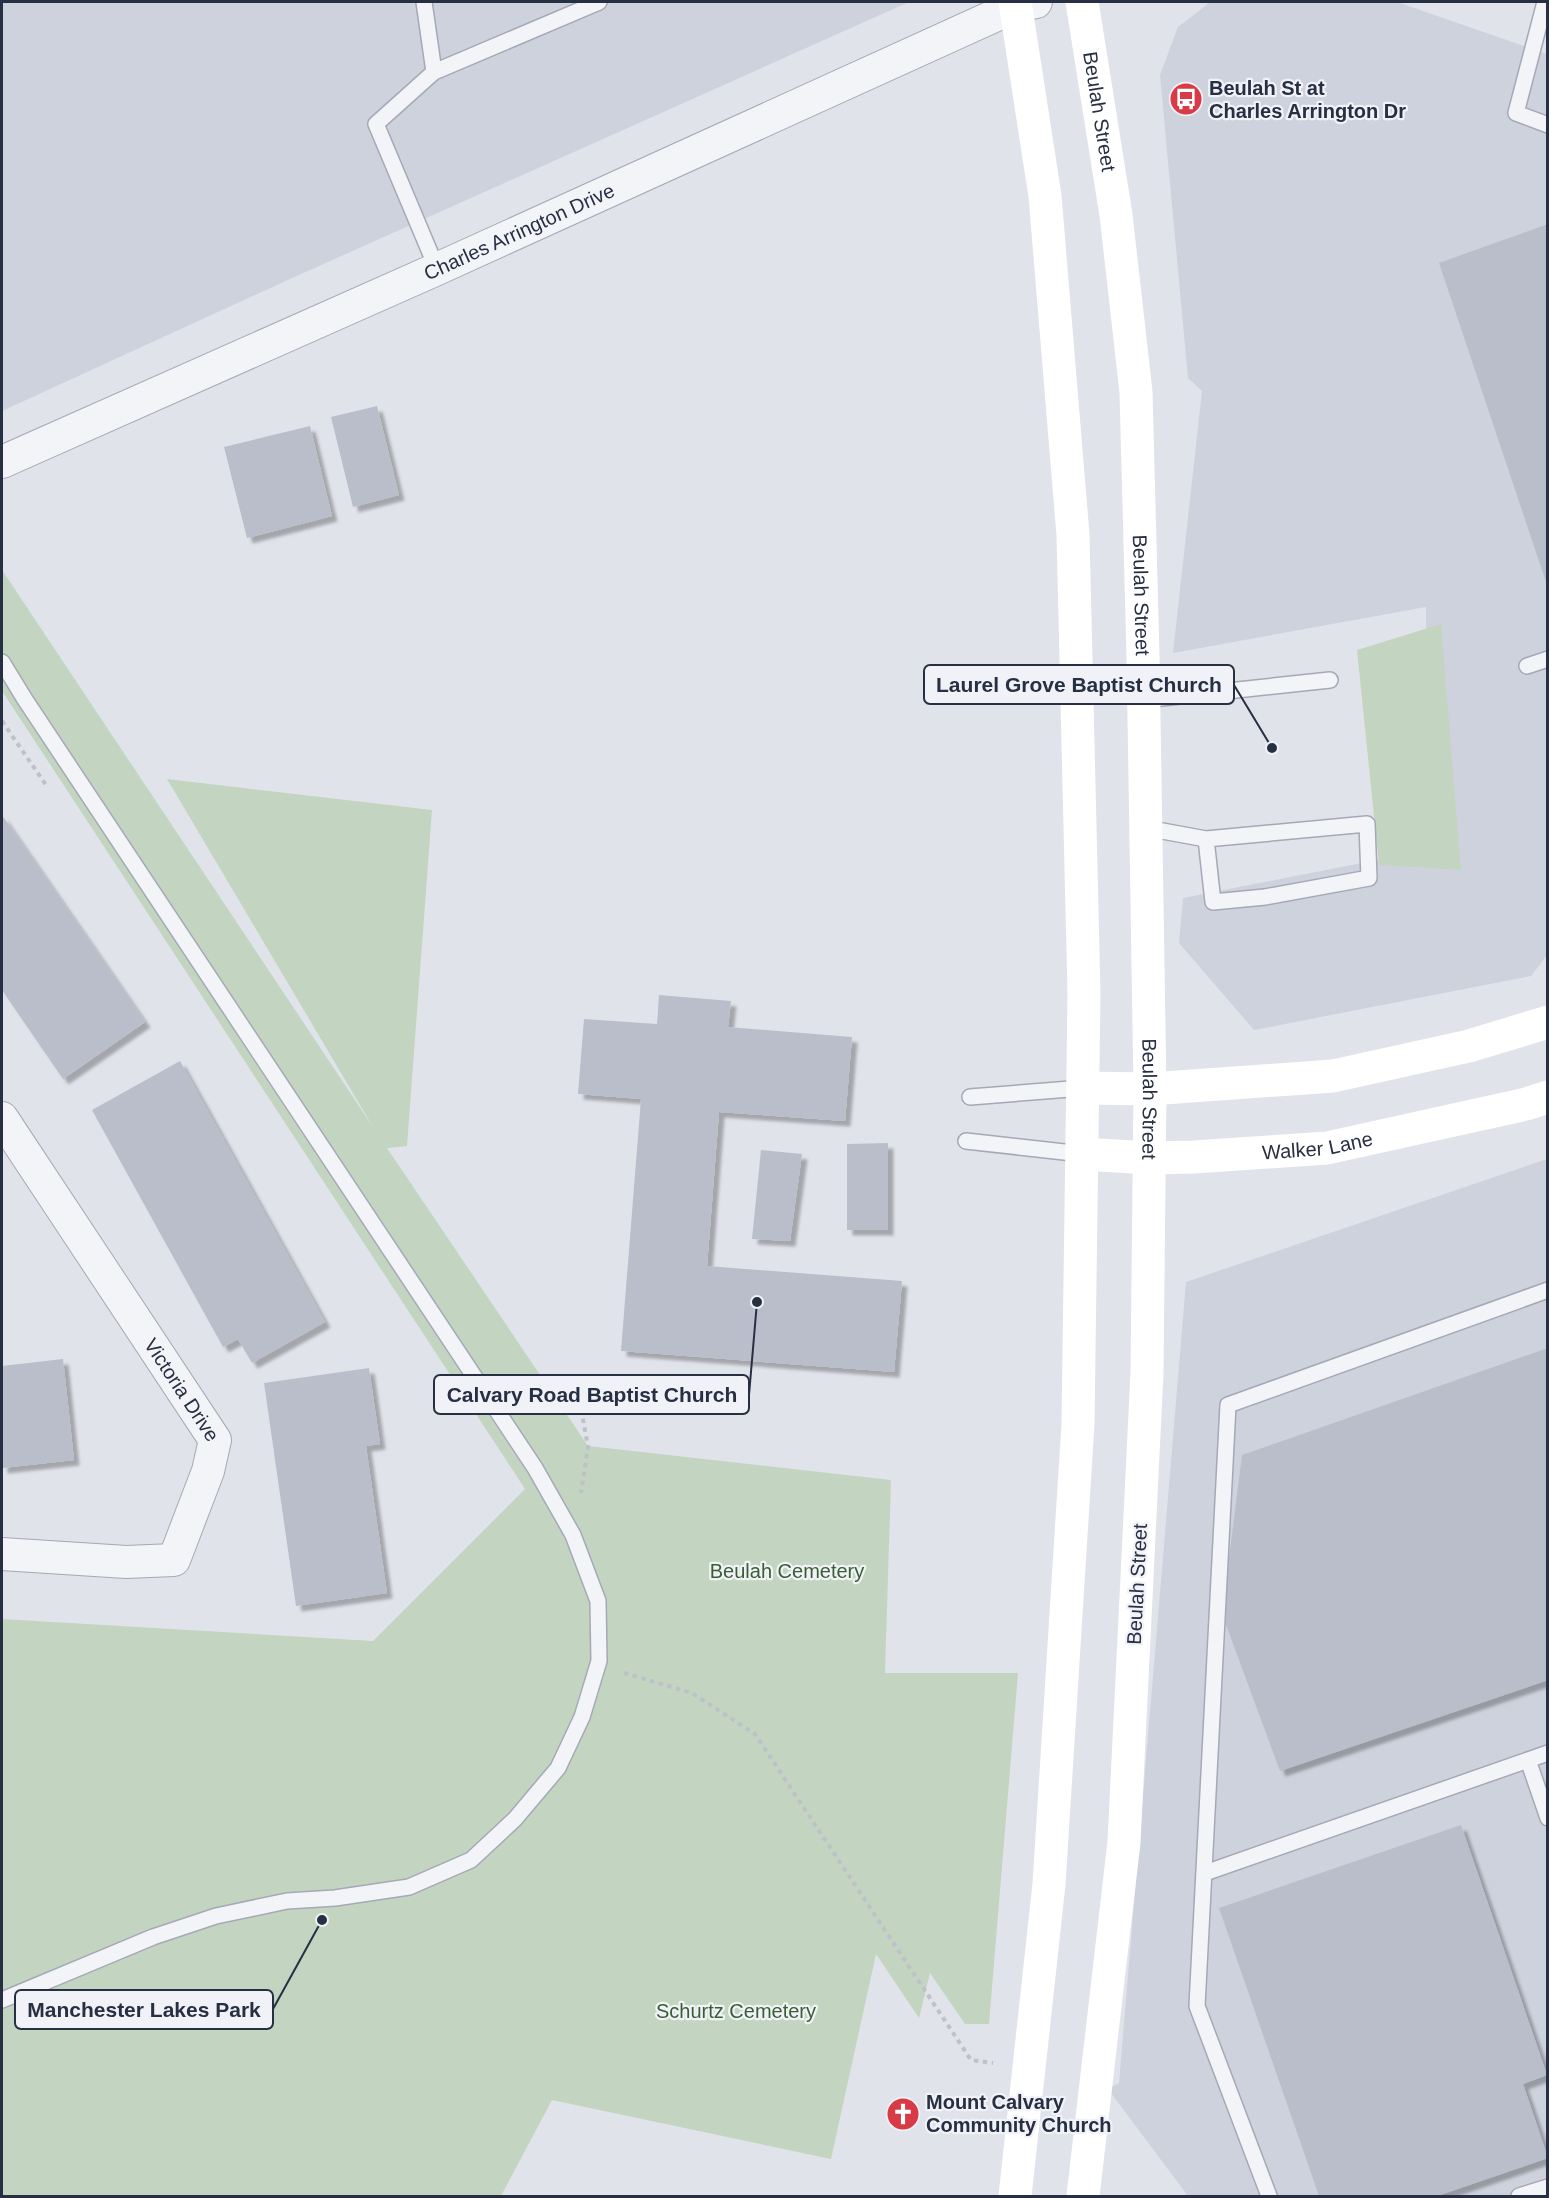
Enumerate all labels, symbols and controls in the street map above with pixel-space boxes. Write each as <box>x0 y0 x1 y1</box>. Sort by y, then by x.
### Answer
street label: Beulah Street <box>1079 50 1120 174</box>
place label: Beulah St at Charles Arrington Dr <box>1209 77 1406 122</box>
bus stop icon: Beulah St at Charles Arrington Dr <box>1168 81 1204 117</box>
street label: Charles Arrington Drive <box>420 179 618 284</box>
street label: Beulah Street <box>1129 534 1154 656</box>
callout: Laurel Grove Baptist Church <box>924 665 1234 704</box>
text: Laurel Grove Baptist Church <box>936 673 1222 696</box>
street label: Beulah Street <box>1138 1038 1161 1160</box>
street label: Walker Lane <box>1261 1127 1375 1163</box>
street label: Victoria Drive <box>140 1334 224 1445</box>
callout: Calvary Road Baptist Church <box>434 1375 749 1414</box>
text: Calvary Road Baptist Church <box>447 1383 737 1406</box>
street label: Beulah Street <box>1123 1522 1151 1645</box>
park label: Beulah Cemetery <box>710 1560 864 1582</box>
callout: Manchester Lakes Park <box>15 1990 273 2029</box>
text: Manchester Lakes Park <box>27 1998 261 2021</box>
park label: Schurtz Cemetery <box>656 2000 816 2022</box>
place label: Mount Calvary Community Church <box>926 2091 1112 2136</box>
church icon: Mount Calvary Community Church <box>885 2096 921 2132</box>

